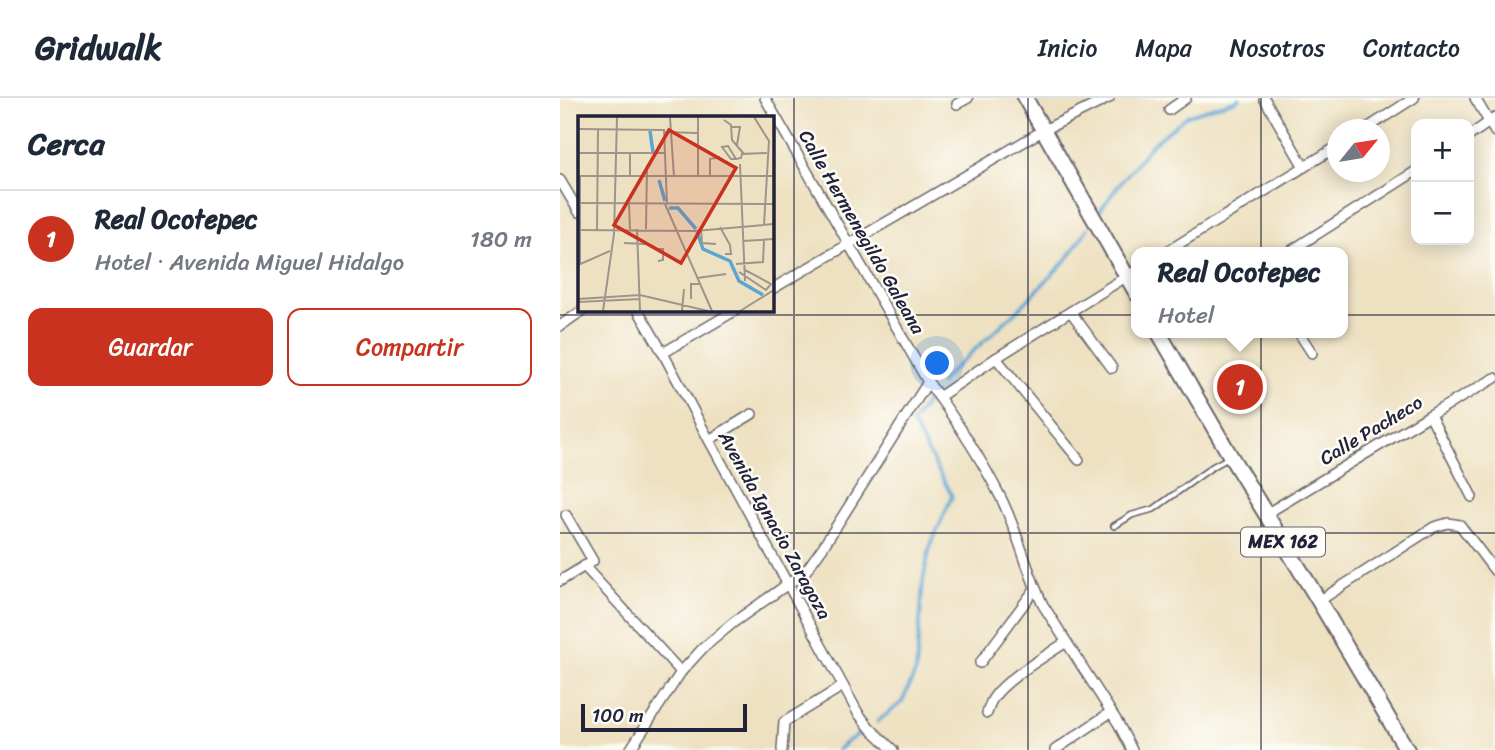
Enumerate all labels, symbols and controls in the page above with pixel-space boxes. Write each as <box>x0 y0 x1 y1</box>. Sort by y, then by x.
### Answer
text: Gridwalk <box>35 19 162 77</box>
text: Inicio <box>1038 27 1097 69</box>
text: Mapa <box>1135 27 1192 69</box>
text: Nosotros <box>1230 27 1325 69</box>
text: Contacto <box>1363 27 1460 69</box>
inset map <box>578 116 774 312</box>
text: Cerca <box>28 117 104 171</box>
north arrow <box>1327 119 1390 182</box>
map controls <box>1411 119 1474 245</box>
button: + <box>1411 119 1474 182</box>
street label: Calle Hermenegildo Galeana <box>790 123 934 341</box>
button: − <box>1411 182 1474 245</box>
text: Real Ocotepec <box>95 196 258 242</box>
text: 1 <box>46 219 56 260</box>
text: 180 m <box>470 219 532 260</box>
text: Hotel · Avenida Miguel Hidalgo <box>95 242 404 283</box>
popup <box>1131 247 1348 338</box>
text: Real Ocotepec <box>1158 249 1321 295</box>
text: Hotel <box>1158 295 1214 336</box>
button: Guardar <box>28 308 273 386</box>
button: Compartir <box>287 308 532 386</box>
your location <box>920 346 954 380</box>
pin: 1 <box>1217 361 1263 413</box>
street label: Calle Pacheco <box>1313 386 1429 474</box>
street label: Avenida Ignacio Zaragoza <box>709 424 841 626</box>
road number: MEX 162 <box>1241 528 1325 556</box>
text: 100 m <box>592 699 644 732</box>
scale bar <box>581 701 747 733</box>

